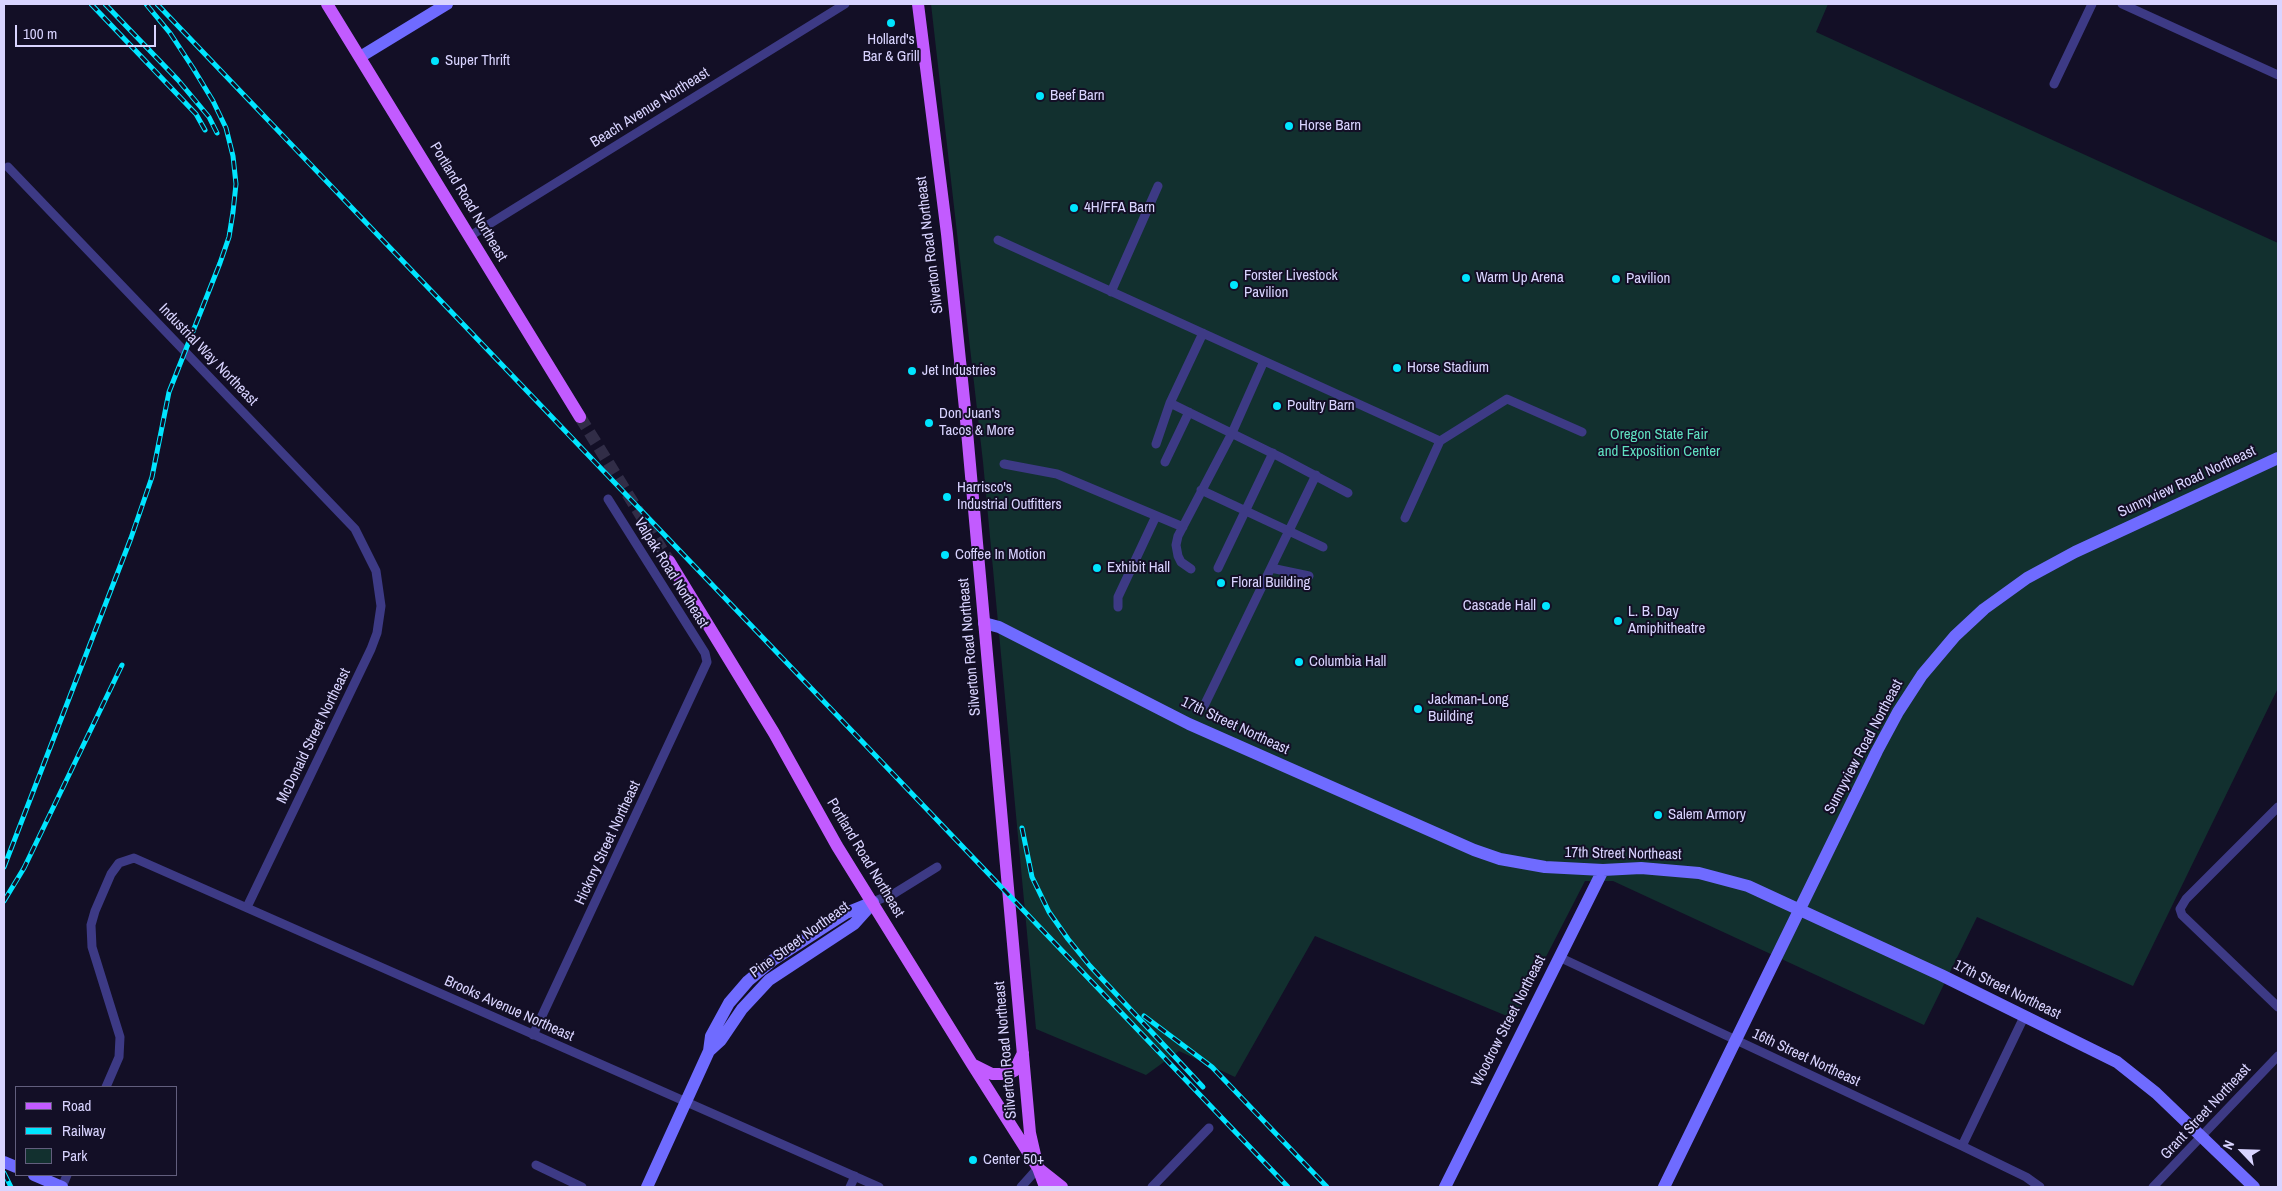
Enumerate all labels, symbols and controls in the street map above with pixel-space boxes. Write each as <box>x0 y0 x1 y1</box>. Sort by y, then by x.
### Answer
scale bar <box>18 15 159 47</box>
marker: Hollard's Bar & Grill <box>885 17 897 29</box>
text: 100 m <box>23 23 57 44</box>
place label: Hollard's Bar & Grill <box>863 31 919 66</box>
place label: Super Thrift <box>445 52 510 70</box>
marker: Super Thrift <box>429 55 441 67</box>
street label: Beach Avenue Northeast <box>587 64 713 152</box>
place label: Beef Barn <box>1050 87 1105 105</box>
marker: Beef Barn <box>1034 90 1046 102</box>
place label: Horse Barn <box>1299 117 1361 135</box>
marker: Horse Barn <box>1283 120 1295 132</box>
street label: Portland Road Northeast <box>425 139 511 265</box>
street label: Silverton Road Northeast <box>913 175 947 315</box>
place label: 4H/FFA Barn <box>1084 199 1155 217</box>
marker: 4H/FFA Barn <box>1068 202 1080 214</box>
place label: Forster Livestock Pavilion <box>1244 267 1338 302</box>
place label: Warm Up Arena <box>1476 269 1564 287</box>
place label: Pavilion <box>1626 270 1670 288</box>
marker: Warm Up Arena <box>1460 272 1472 284</box>
marker: Pavilion <box>1610 273 1622 285</box>
marker: Forster Livestock Pavilion <box>1228 279 1240 291</box>
street label: Industrial Way Northeast <box>155 300 261 410</box>
place label: Horse Stadium <box>1407 359 1489 377</box>
place label: Jet Industries <box>922 362 996 380</box>
marker: Horse Stadium <box>1391 362 1403 374</box>
marker: Jet Industries <box>906 365 918 377</box>
place label: Poultry Barn <box>1287 397 1355 415</box>
marker: Poultry Barn <box>1271 400 1283 412</box>
place label: Don Juan's Tacos & More <box>939 405 1014 440</box>
marker: Don Juan's Tacos & More <box>923 417 935 429</box>
park label: Oregon State Fair and Exposition Center <box>1598 426 1720 461</box>
street label: Sunnyview Road Northeast <box>2115 442 2259 522</box>
place label: Harrisco's Industrial Outfitters <box>957 479 1062 514</box>
marker: Harrisco's Industrial Outfitters <box>941 491 953 503</box>
street label: Valpak Road Northeast <box>630 515 712 631</box>
place label: Coffee In Motion <box>955 546 1046 564</box>
marker: Coffee In Motion <box>939 549 951 561</box>
place label: Exhibit Hall <box>1107 559 1170 577</box>
marker: Exhibit Hall <box>1091 562 1103 574</box>
place label: Floral Building <box>1231 574 1310 592</box>
street label: Silverton Road Northeast <box>955 577 985 717</box>
marker: Floral Building <box>1215 577 1227 589</box>
place label: Cascade Hall <box>1463 597 1536 615</box>
marker: Cascade Hall <box>1540 600 1552 612</box>
place label: L. B. Day Amiphitheatre <box>1628 603 1705 638</box>
marker: L. B. Day Amiphitheatre <box>1612 615 1624 627</box>
place label: Columbia Hall <box>1309 653 1386 671</box>
marker: Columbia Hall <box>1293 656 1305 668</box>
street label: McDonald Street Northeast <box>273 665 355 807</box>
street label: Sunnyview Road Northeast <box>1821 677 1907 817</box>
place label: Jackman-Long Building <box>1428 691 1509 726</box>
street label: 17th Street Northeast <box>1178 693 1292 759</box>
marker: Jackman-Long Building <box>1412 703 1424 715</box>
street label: Hickory Street Northeast <box>571 778 645 908</box>
street label: Portland Road Northeast <box>822 795 908 921</box>
place label: Salem Armory <box>1668 806 1746 824</box>
marker: Salem Armory <box>1652 809 1664 821</box>
street label: 17th Street Northeast <box>1564 844 1682 864</box>
street label: Pine Street Northeast <box>747 898 853 982</box>
street label: Woodrow Street Northeast <box>1468 952 1550 1090</box>
street label: 17th Street Northeast <box>1951 956 2063 1024</box>
street label: Brooks Avenue Northeast <box>441 972 577 1046</box>
street label: Silverton Road Northeast <box>991 980 1021 1120</box>
street label: 16th Street Northeast <box>1749 1025 1863 1091</box>
street label: Grant Street Northeast <box>2157 1061 2255 1163</box>
legend <box>15 1086 178 1176</box>
text: Road <box>62 1095 91 1116</box>
text: Railway <box>62 1120 106 1141</box>
north arrow <box>2217 1126 2267 1176</box>
text: Park <box>62 1145 87 1166</box>
place label: Center 50+ <box>983 1151 1044 1169</box>
marker: Center 50+ <box>967 1154 979 1166</box>

